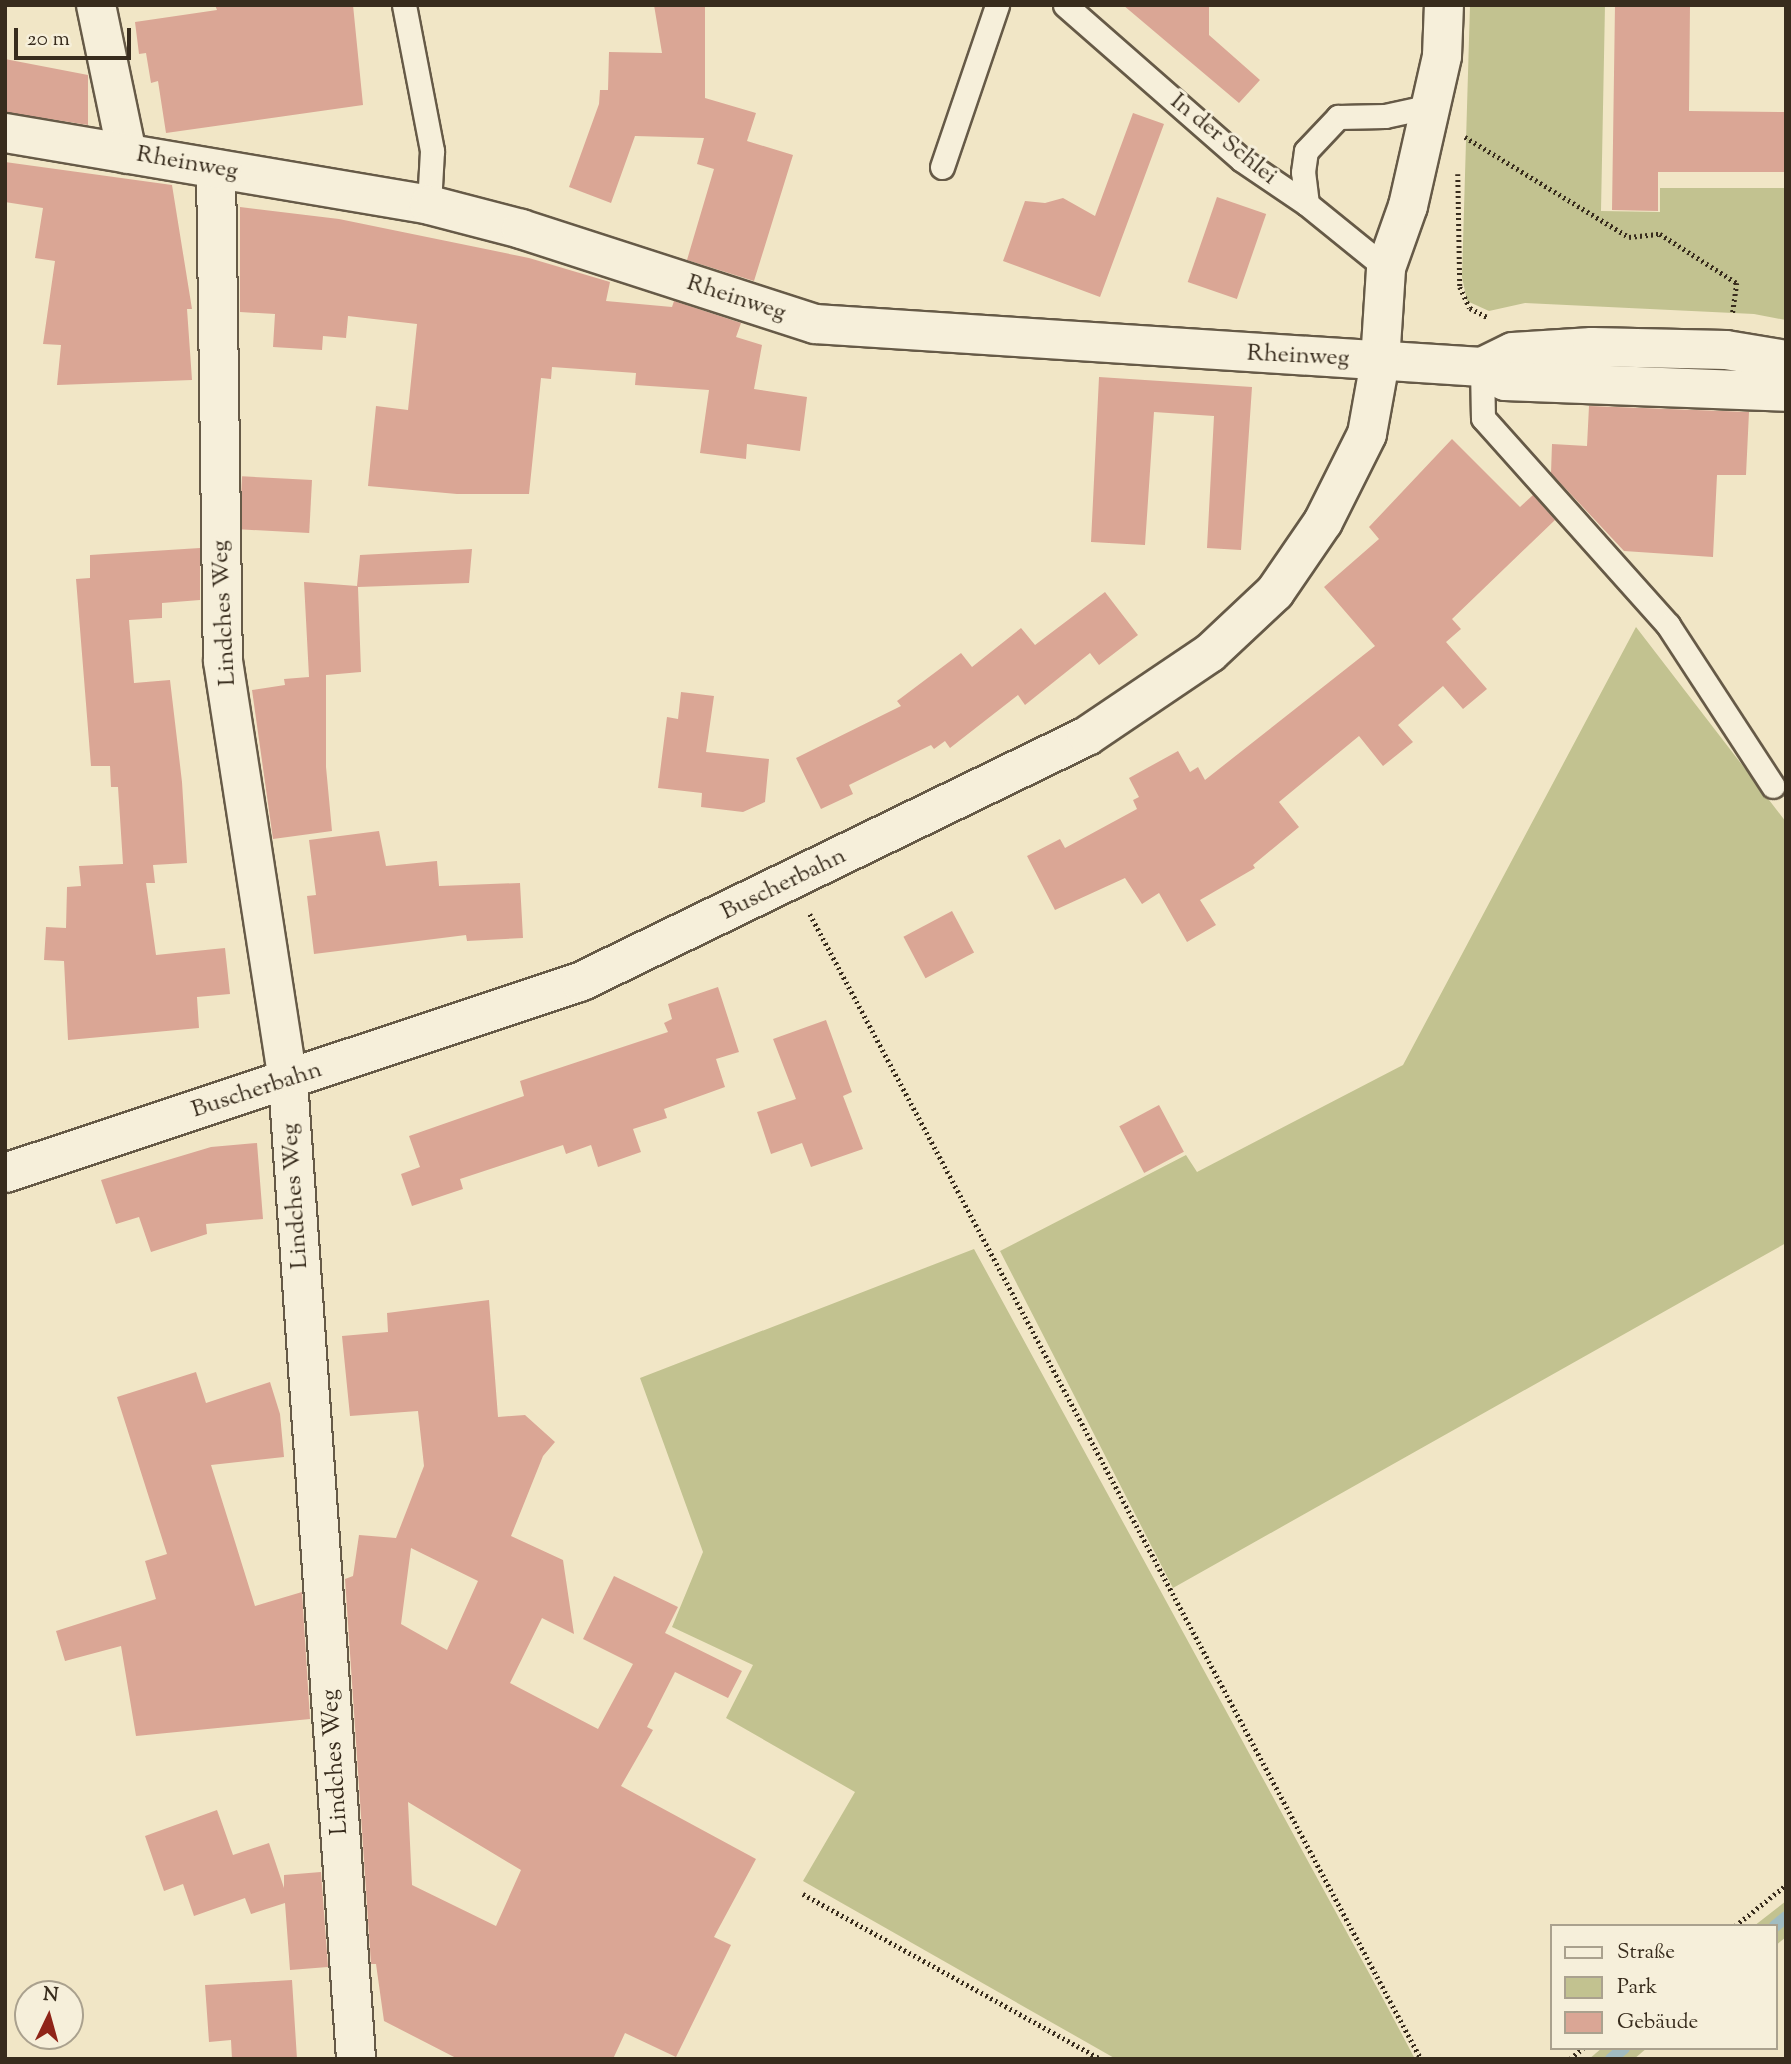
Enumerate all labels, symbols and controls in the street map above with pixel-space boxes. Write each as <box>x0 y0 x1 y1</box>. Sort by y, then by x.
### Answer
scale bar <box>18 14 135 58</box>
text: 20 m <box>27 25 70 55</box>
street label: In der Schlei <box>1164 88 1282 192</box>
street label: Rheinweg <box>134 141 240 187</box>
street label: Rheinweg <box>683 269 789 329</box>
street label: Rheinweg <box>1246 340 1350 374</box>
street label: Lindches Weg <box>207 539 243 687</box>
street label: Buscherbahn <box>717 842 851 928</box>
street label: Buscherbahn <box>188 1056 326 1126</box>
street label: Lindches Weg <box>277 1122 315 1270</box>
street label: Lindches Weg <box>317 1688 355 1836</box>
legend <box>1550 1924 1777 2050</box>
text: Straße <box>1617 1938 1675 1968</box>
text: Park <box>1617 1973 1657 2003</box>
north arrow <box>14 1980 84 2050</box>
text: N <box>42 1981 59 2010</box>
text: Gebäude <box>1617 2008 1698 2038</box>

